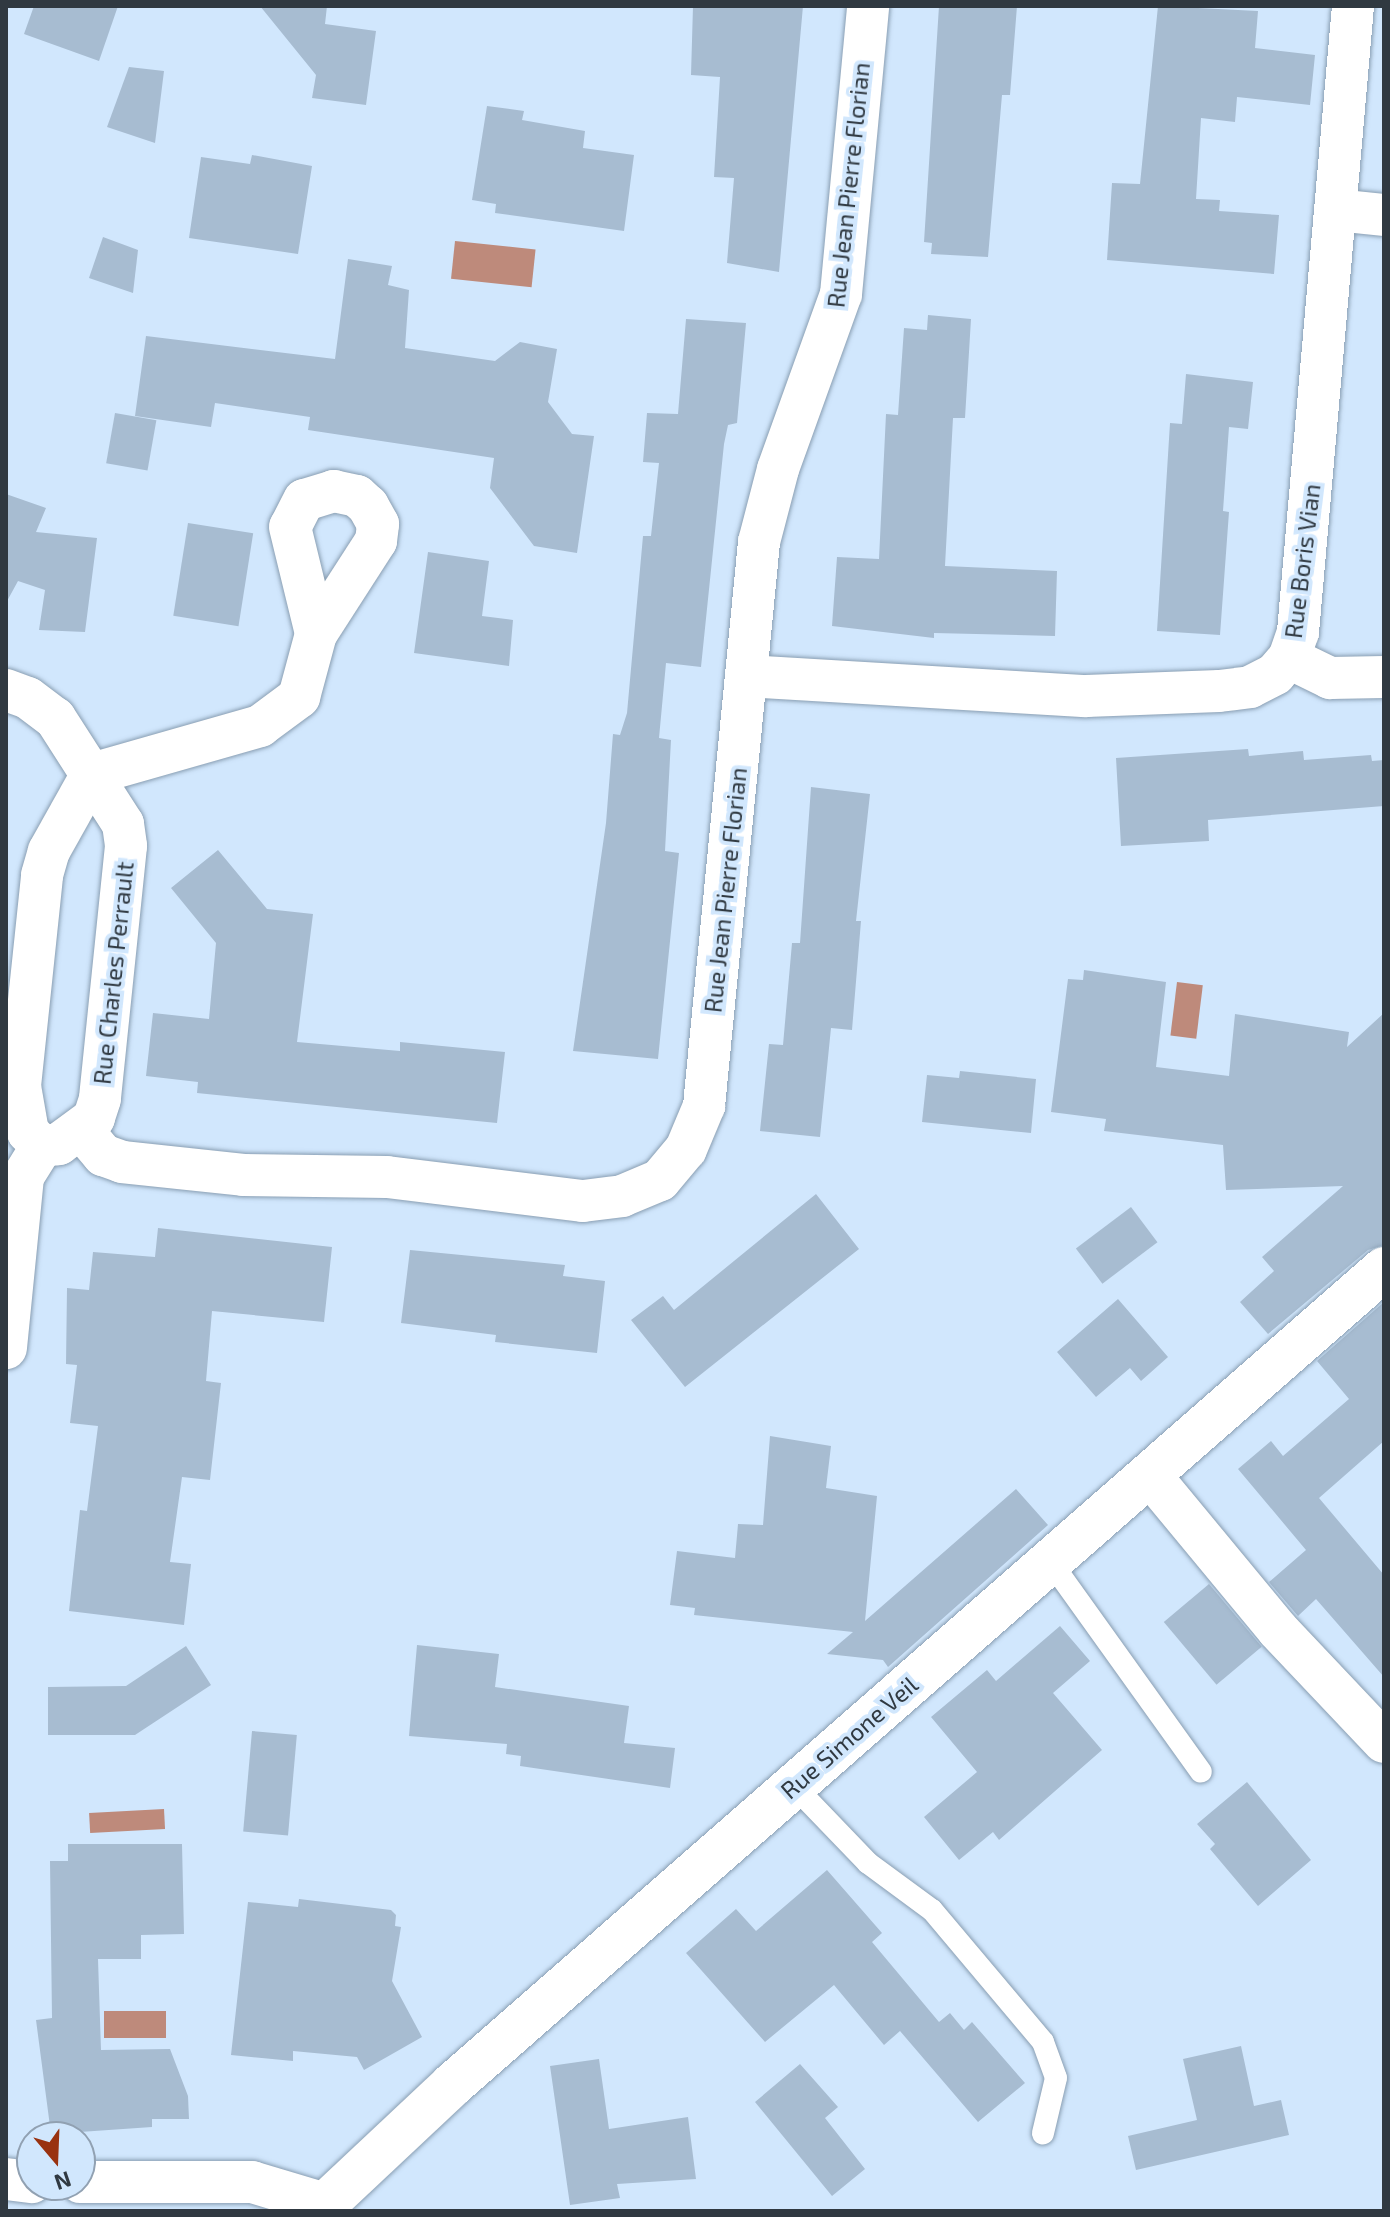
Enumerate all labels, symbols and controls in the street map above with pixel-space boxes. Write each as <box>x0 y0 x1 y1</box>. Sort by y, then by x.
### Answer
street label: Rue Jean Pierre Florian <box>821 61 875 309</box>
street label: Rue Boris Vian <box>1278 482 1326 640</box>
street label: Rue Jean Pierre Florian <box>698 766 752 1014</box>
street label: Rue Charles Perrault <box>87 860 139 1086</box>
street label: Rue Simone Veil <box>774 1669 924 1805</box>
north arrow <box>16 2121 96 2201</box>
text: N <box>51 2167 75 2197</box>

